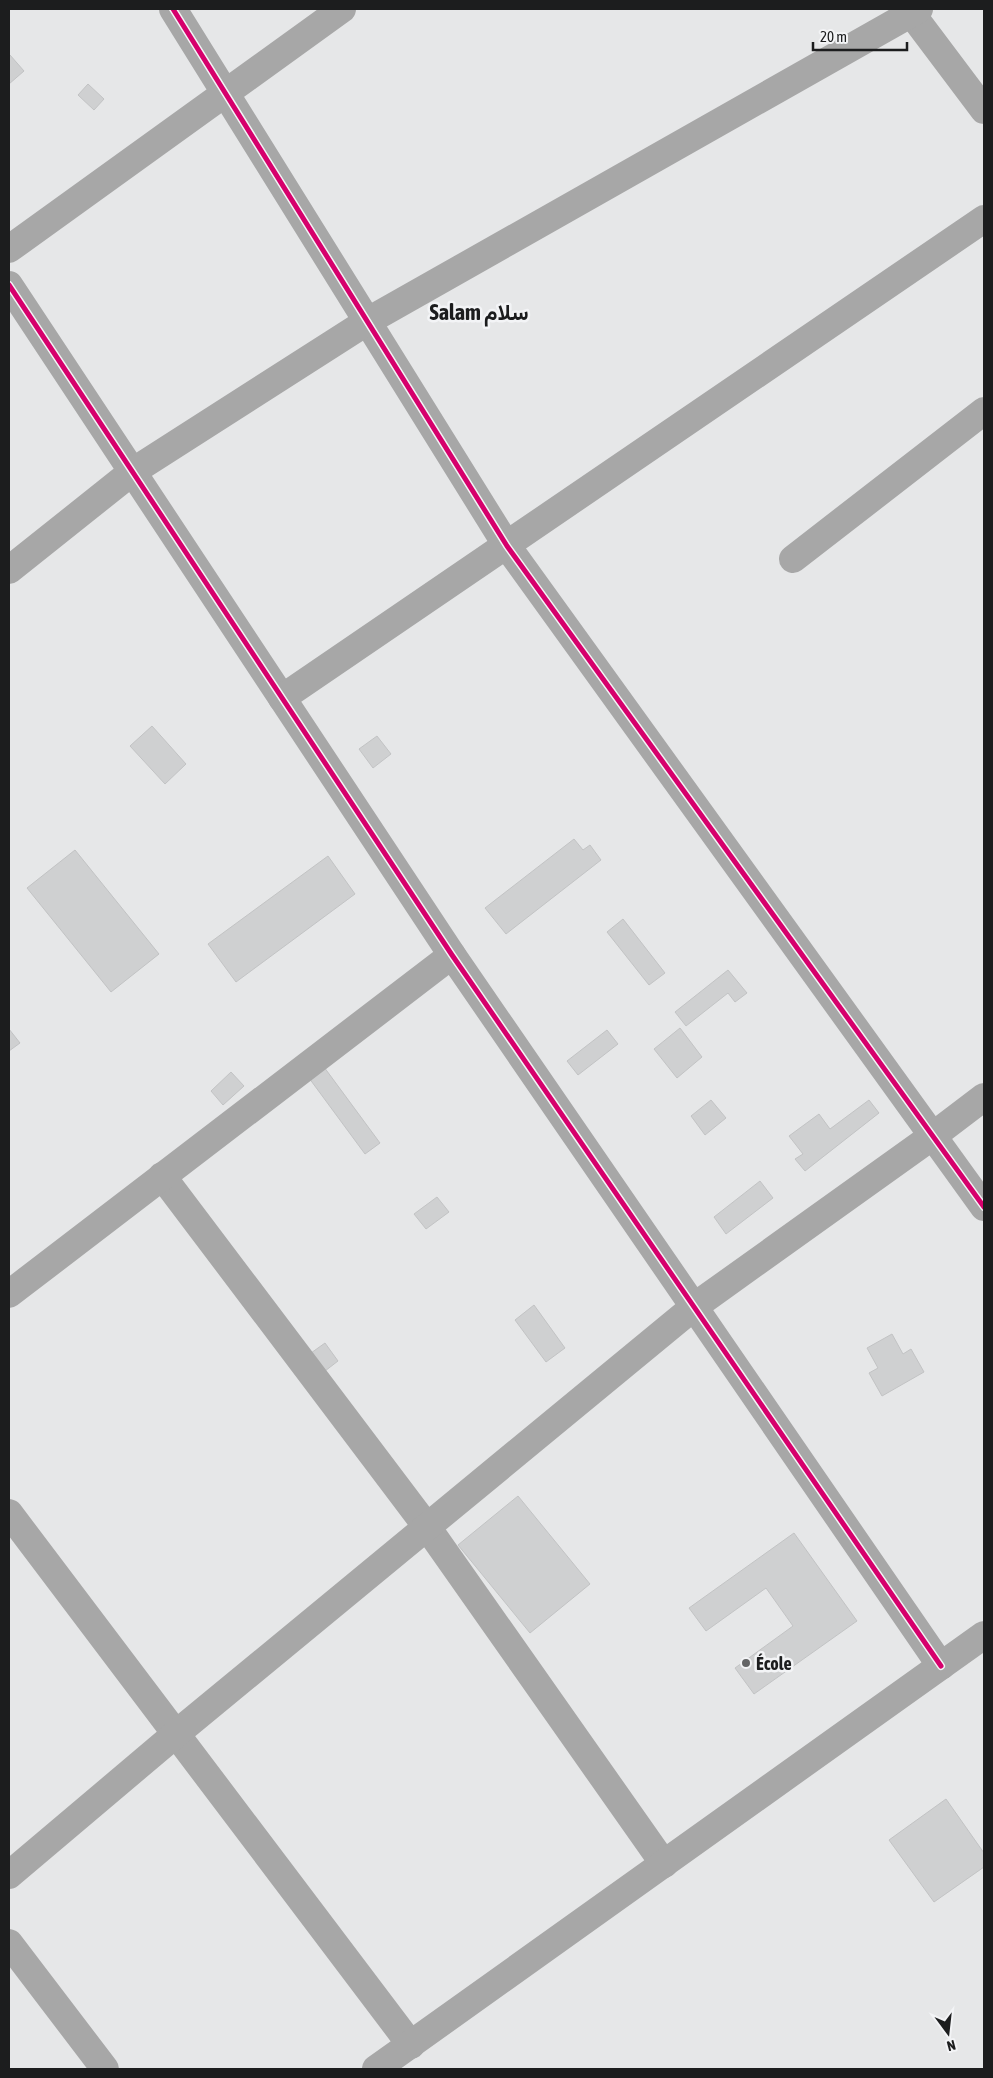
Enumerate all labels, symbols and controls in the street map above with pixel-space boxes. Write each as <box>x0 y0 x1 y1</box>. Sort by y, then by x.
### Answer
scale bar <box>813 20 907 52</box>
text: 20 m <box>820 28 847 45</box>
district label: Salam سلام <box>430 299 528 327</box>
place label: École <box>756 1653 792 1674</box>
marker: École <box>740 1657 752 1669</box>
north arrow <box>923 2008 973 2058</box>
text: N <box>945 2037 957 2054</box>

